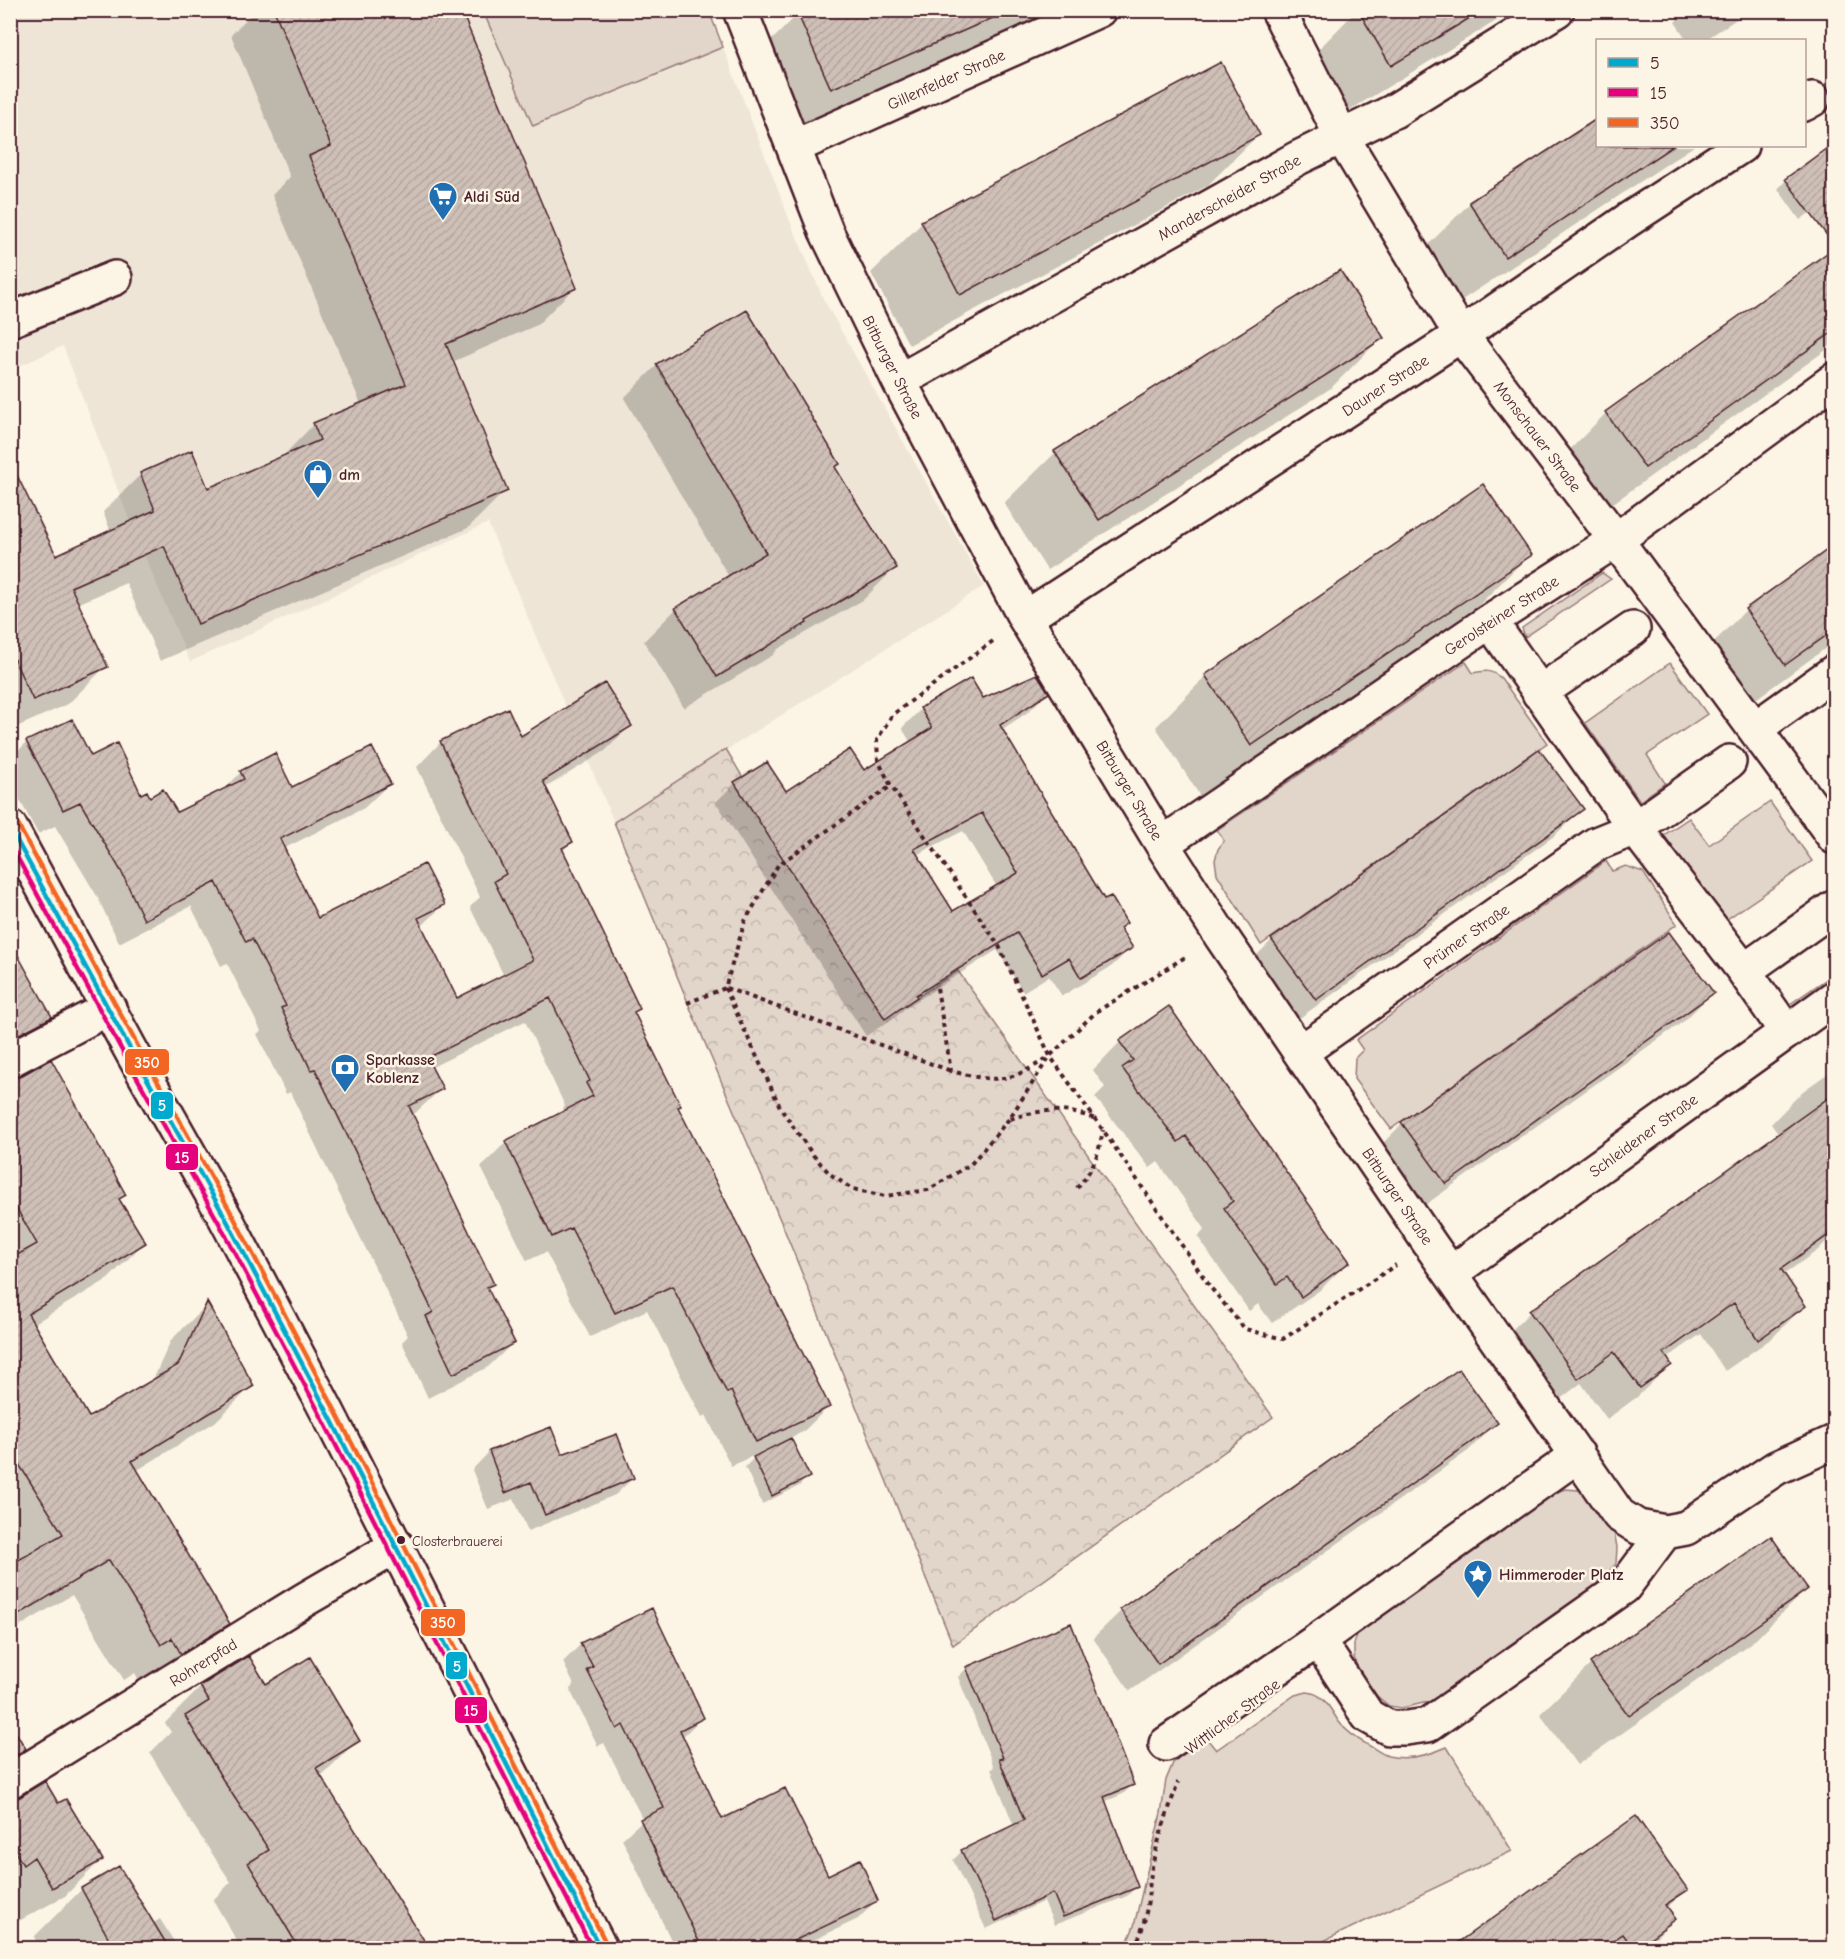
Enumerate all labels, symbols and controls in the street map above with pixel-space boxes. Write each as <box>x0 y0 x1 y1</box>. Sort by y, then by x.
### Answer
legend <box>1596 39 1806 147</box>
street label: Gillenfelder Straße <box>885 46 1008 114</box>
text: 5 <box>1650 53 1660 74</box>
text: 15 <box>1650 83 1667 104</box>
text: 350 <box>1650 113 1680 134</box>
street label: Manderscheider Straße <box>1155 151 1304 245</box>
supermarket icon: Aldi Süd <box>427 180 459 222</box>
place label: Aldi Süd <box>464 188 520 206</box>
street label: Bitburger Straße <box>858 313 926 422</box>
street label: Dauner Straße <box>1339 351 1432 420</box>
street label: Monschauer Straße <box>1490 378 1585 495</box>
shop icon: dm <box>302 458 334 500</box>
place label: dm <box>339 466 360 484</box>
street label: Gerolsteiner Straße <box>1441 572 1562 660</box>
street label: Bitburger Straße <box>1092 737 1166 844</box>
street label: Prümer Straße <box>1420 901 1513 973</box>
line badge: 350 <box>124 1048 170 1076</box>
place label: Sparkasse Koblenz <box>366 1051 435 1087</box>
bank icon: Sparkasse Koblenz <box>329 1052 361 1094</box>
text: 350 <box>134 1054 160 1072</box>
street label: Schleidener Straße <box>1586 1090 1701 1181</box>
line badge: 5 <box>150 1091 174 1120</box>
text: 5 <box>158 1097 166 1115</box>
line badge: 15 <box>165 1143 199 1171</box>
street label: Bitburger Straße <box>1358 1145 1436 1248</box>
text: 15 <box>175 1149 189 1167</box>
place label: Closterbrauerei <box>412 1533 503 1550</box>
marker: Closterbrauerei <box>395 1534 407 1546</box>
place icon: Himmeroder Platz <box>1462 1558 1494 1600</box>
place label: Himmeroder Platz <box>1499 1566 1623 1584</box>
line badge: 350 <box>420 1608 466 1637</box>
text: 350 <box>430 1614 456 1632</box>
street label: Rohrerpfad <box>166 1635 241 1691</box>
line badge: 5 <box>445 1651 468 1680</box>
text: 5 <box>453 1658 461 1676</box>
street label: Wittlicher Straße <box>1182 1675 1284 1758</box>
line badge: 15 <box>454 1696 488 1724</box>
text: 15 <box>464 1702 478 1720</box>

